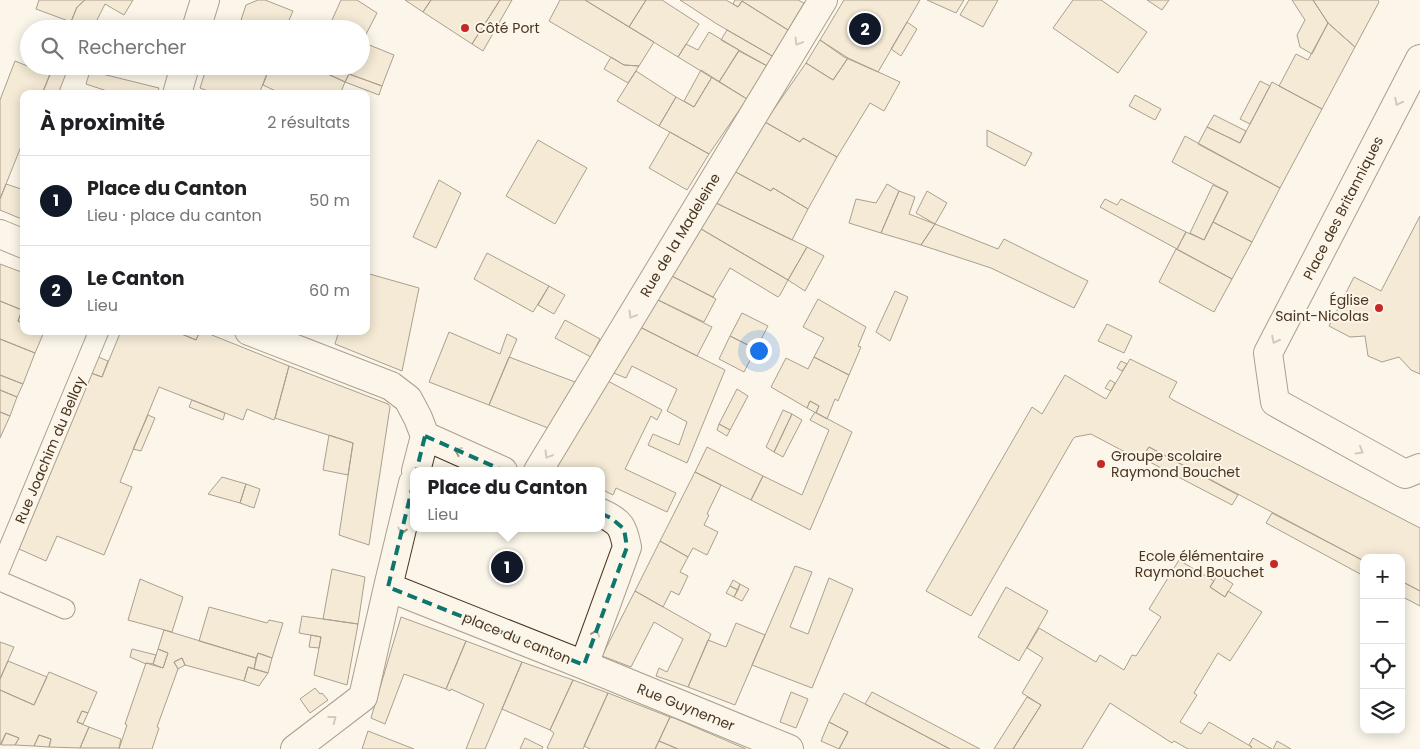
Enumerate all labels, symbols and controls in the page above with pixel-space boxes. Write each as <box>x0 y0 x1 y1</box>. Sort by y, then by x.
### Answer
pin: 2 <box>849 10 881 48</box>
place label: Côté Port <box>475 18 540 38</box>
search box <box>20 20 370 75</box>
marker: Côté Port <box>459 22 471 34</box>
icon: search <box>38 34 66 62</box>
text: Rechercher <box>78 34 186 61</box>
one-way arrow <box>794 36 804 45</box>
one-way arrow <box>1394 97 1404 106</box>
text: À proximité <box>40 108 165 137</box>
text: 2 résultats <box>267 111 350 134</box>
street label: Place des Britanniques <box>1298 133 1388 283</box>
street label: Rue de la Madeleine <box>635 169 725 301</box>
text: Place du Canton <box>87 175 247 202</box>
text: 1 <box>53 189 59 212</box>
text: 50 m <box>309 189 350 212</box>
text: Lieu · place du canton <box>87 204 262 227</box>
text: Le Canton <box>87 265 185 292</box>
text: 2 <box>51 279 61 302</box>
text: 60 m <box>309 279 350 302</box>
place label: Église Saint-Nicolas <box>1275 290 1369 326</box>
text: Lieu <box>87 294 118 317</box>
marker: Église Saint-Nicolas <box>1373 302 1385 314</box>
one-way arrow <box>628 310 638 319</box>
one-way arrow <box>1271 334 1281 343</box>
your location <box>746 338 772 364</box>
street label: Rue Joachim du Bellay <box>10 373 90 527</box>
one-way arrow <box>1355 444 1364 454</box>
one-way arrow <box>454 446 463 457</box>
place label: Groupe scolaire Raymond Bouchet <box>1111 446 1240 482</box>
one-way arrow <box>544 449 554 458</box>
marker: Groupe scolaire Raymond Bouchet <box>1095 458 1107 470</box>
popup <box>410 467 605 532</box>
text: Place du Canton <box>427 474 588 501</box>
text: Lieu <box>427 503 458 526</box>
one-way arrow <box>397 526 408 535</box>
place label: Ecole élémentaire Raymond Bouchet <box>1135 546 1264 582</box>
pin: 1 <box>491 548 523 586</box>
map controls <box>1360 554 1405 734</box>
button: + <box>1360 554 1405 599</box>
marker: Ecole élémentaire Raymond Bouchet <box>1268 558 1280 570</box>
button: − <box>1360 599 1405 644</box>
street label: place du canton <box>460 607 574 669</box>
one-way arrow <box>590 629 600 638</box>
button: locate <box>1360 644 1405 689</box>
street label: Rue Guynemer <box>634 678 738 736</box>
button: layers <box>1360 689 1405 734</box>
one-way arrow <box>327 717 336 725</box>

